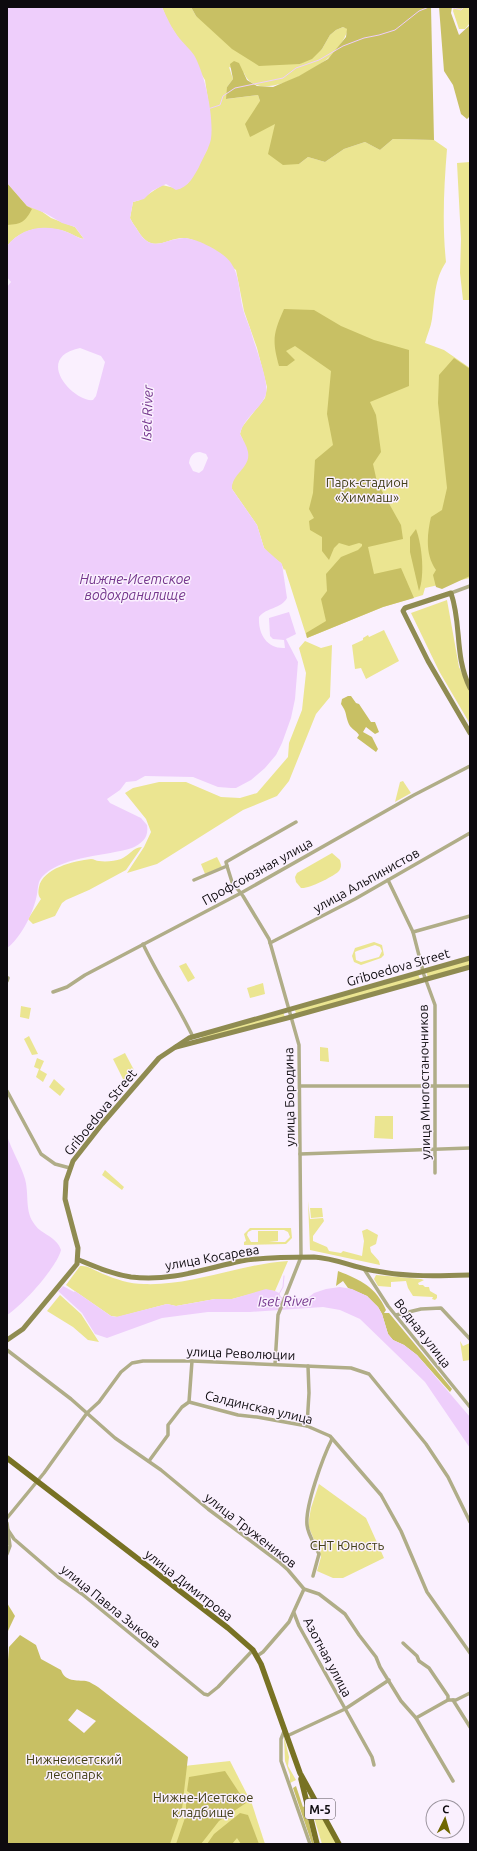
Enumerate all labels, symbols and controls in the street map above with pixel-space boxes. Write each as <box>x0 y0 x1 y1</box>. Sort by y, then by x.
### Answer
water label: Iset River <box>138 384 156 441</box>
park label: Парк-стадион «Химмаш» <box>326 475 408 504</box>
water label: Нижне-Исетское водохранилище <box>80 571 190 603</box>
street label: Профсоюзная улица <box>199 835 315 907</box>
street label: улица Альпинистов <box>311 845 421 915</box>
street label: Griboedova Street <box>345 946 451 988</box>
street label: улица Многостаночников <box>416 1004 432 1160</box>
street label: улица Бородина <box>281 1047 297 1147</box>
street label: Griboedova Street <box>61 1066 139 1158</box>
street label: улица Косарева <box>164 1242 260 1272</box>
water label: Iset River <box>258 1292 315 1309</box>
street label: Водная улица <box>392 1296 454 1370</box>
street label: улица Революции <box>186 1344 296 1362</box>
street label: Салдинская улица <box>204 1388 314 1426</box>
street label: улица Тружеников <box>202 1490 300 1570</box>
park label: СНТ Юность <box>310 1538 384 1552</box>
street label: улица Димитрова <box>142 1546 236 1624</box>
street label: улица Павла Зыкова <box>59 1562 163 1650</box>
street label: Азотная улица <box>301 1615 355 1699</box>
park label: Нижнеисетский лесопарк <box>26 1752 122 1781</box>
park label: Нижне-Исетское кладбище <box>153 1790 253 1819</box>
road number: М-5 <box>305 1799 335 1819</box>
north arrow <box>425 1799 465 1839</box>
text: С <box>442 1803 450 1815</box>

